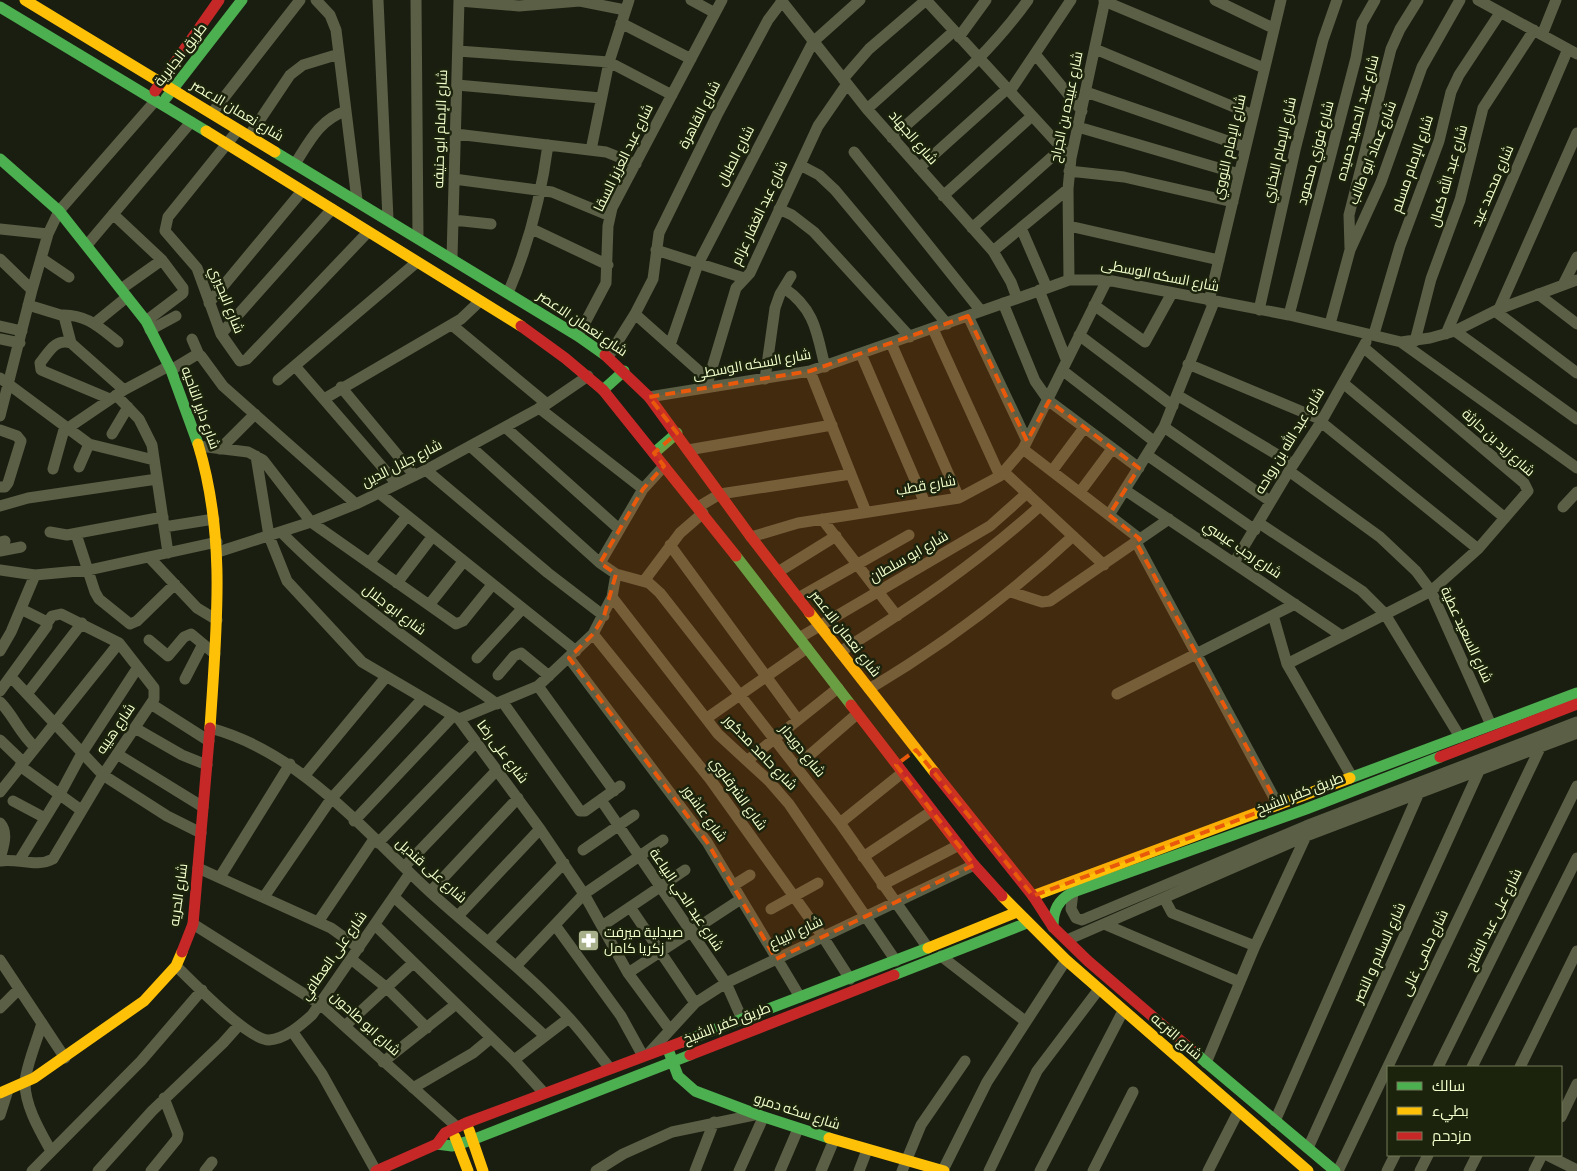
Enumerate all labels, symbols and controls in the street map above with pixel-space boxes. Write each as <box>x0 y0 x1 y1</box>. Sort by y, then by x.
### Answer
street label: طريق الجابرية <box>150 19 212 91</box>
street label: شارع عبيده بن الجراح <box>1045 49 1089 165</box>
street label: شارع عبد الحميد حميده <box>1332 53 1384 183</box>
street label: شارع الإمام ابو حنيفه <box>429 69 453 189</box>
street label: شارع نعمان الاعصر <box>186 75 287 147</box>
street label: شارع القاهرة <box>674 77 726 153</box>
street label: شارع الإمام النووي <box>1208 92 1253 202</box>
street label: شارع الإمام البخاري <box>1258 95 1303 205</box>
street label: شارع عماد ابو طالب <box>1344 98 1402 208</box>
street label: شارع فوزي محمود <box>1292 99 1341 208</box>
street label: شارع عبد العزيز السقا <box>589 101 659 215</box>
street label: شارع الجهاد <box>884 106 942 170</box>
street label: شارع الإمام مسلم <box>1387 113 1439 215</box>
street label: شارع الطبال <box>712 122 760 190</box>
street label: شارع عبد الله كمال <box>1425 122 1473 230</box>
street label: شارع محمد عيد <box>1467 142 1519 230</box>
street label: شارع عبد الغفار عزام <box>727 157 793 269</box>
street label: شارع السكه الوسطى <box>1099 255 1221 297</box>
street label: شارع البحيري <box>203 263 249 337</box>
street label: شارع نعمان الاعصر <box>532 286 631 362</box>
street label: شارع السكه الوسطى <box>691 345 813 385</box>
street label: شارع داير الناحيه <box>176 364 224 452</box>
street label: شارع عبد الله بن رواحه <box>1250 384 1330 498</box>
street label: شارع زيد بن حارثة <box>1457 405 1539 481</box>
street label: شارع جلال الدين <box>358 435 446 493</box>
street label: شارع قطب <box>895 471 957 501</box>
street label: شارع رجب عيسي <box>1199 516 1285 584</box>
street label: شارع ابو سلطان <box>866 526 952 588</box>
street label: شارع ابو جلال <box>358 580 430 640</box>
street label: شارع السعيد عطية <box>1435 584 1497 686</box>
street label: شارع نعمان الاعصر <box>804 586 885 682</box>
street label: شارع هيبه <box>92 700 140 758</box>
street label: شارع حامد مدكور <box>718 710 801 795</box>
street label: شارع على رضا <box>471 716 533 788</box>
street label: شارع دويدار <box>774 719 830 782</box>
street label: شارع الشرقاوي <box>704 753 771 835</box>
street label: طريق كفر الشيخ <box>1253 768 1347 820</box>
street label: شارع عاشور <box>676 781 731 846</box>
street label: شارع على قنديل <box>391 834 471 908</box>
street label: شارع عبد الحي البياعة <box>643 845 728 956</box>
street label: شارع الحريه <box>165 862 193 928</box>
street label: شارع على عبد الفتاح <box>1461 866 1527 974</box>
street label: شارع السلام و النصر <box>1348 899 1411 1007</box>
street label: شارع حلمى غالى <box>1396 906 1454 1000</box>
street label: شارع على العطافي <box>296 907 373 1005</box>
street label: شارع البياع <box>766 912 826 954</box>
place label: صيدلية ميرفت زكريا كامل <box>604 923 683 959</box>
pharmacy icon: صيدلية ميرفت زكريا كامل <box>576 929 600 953</box>
street label: شارع ابو طاحون <box>326 987 404 1061</box>
street label: طريق كفر الشيخ <box>680 998 774 1050</box>
street label: شارع الترعه <box>1146 1009 1206 1065</box>
legend <box>1387 1066 1562 1156</box>
text: سالك <box>1432 1076 1465 1097</box>
street label: شارع سكه دمرو <box>751 1089 843 1135</box>
text: بطيء <box>1432 1101 1469 1123</box>
text: مزدحم <box>1432 1126 1472 1147</box>

